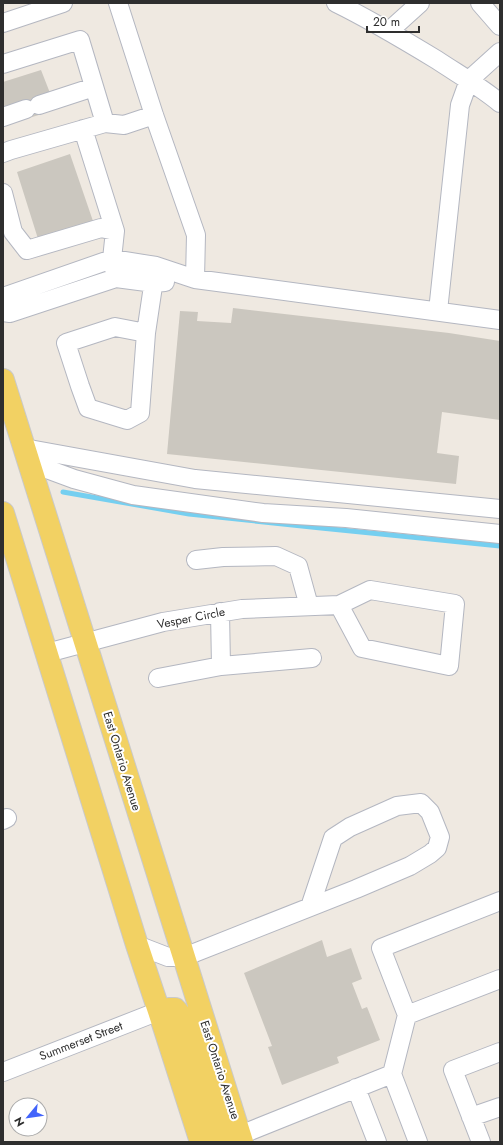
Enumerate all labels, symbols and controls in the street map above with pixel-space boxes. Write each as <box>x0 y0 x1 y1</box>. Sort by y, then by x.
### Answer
scale bar <box>367 8 419 34</box>
text: 20 m <box>373 13 400 31</box>
street label: Vesper Circle <box>156 603 226 633</box>
street label: East Ontario Avenue <box>98 709 146 813</box>
street label: Summerset Street <box>37 1017 125 1065</box>
street label: East Ontario Avenue <box>196 1018 244 1122</box>
north arrow <box>8 1097 48 1137</box>
text: N <box>10 1114 28 1130</box>

